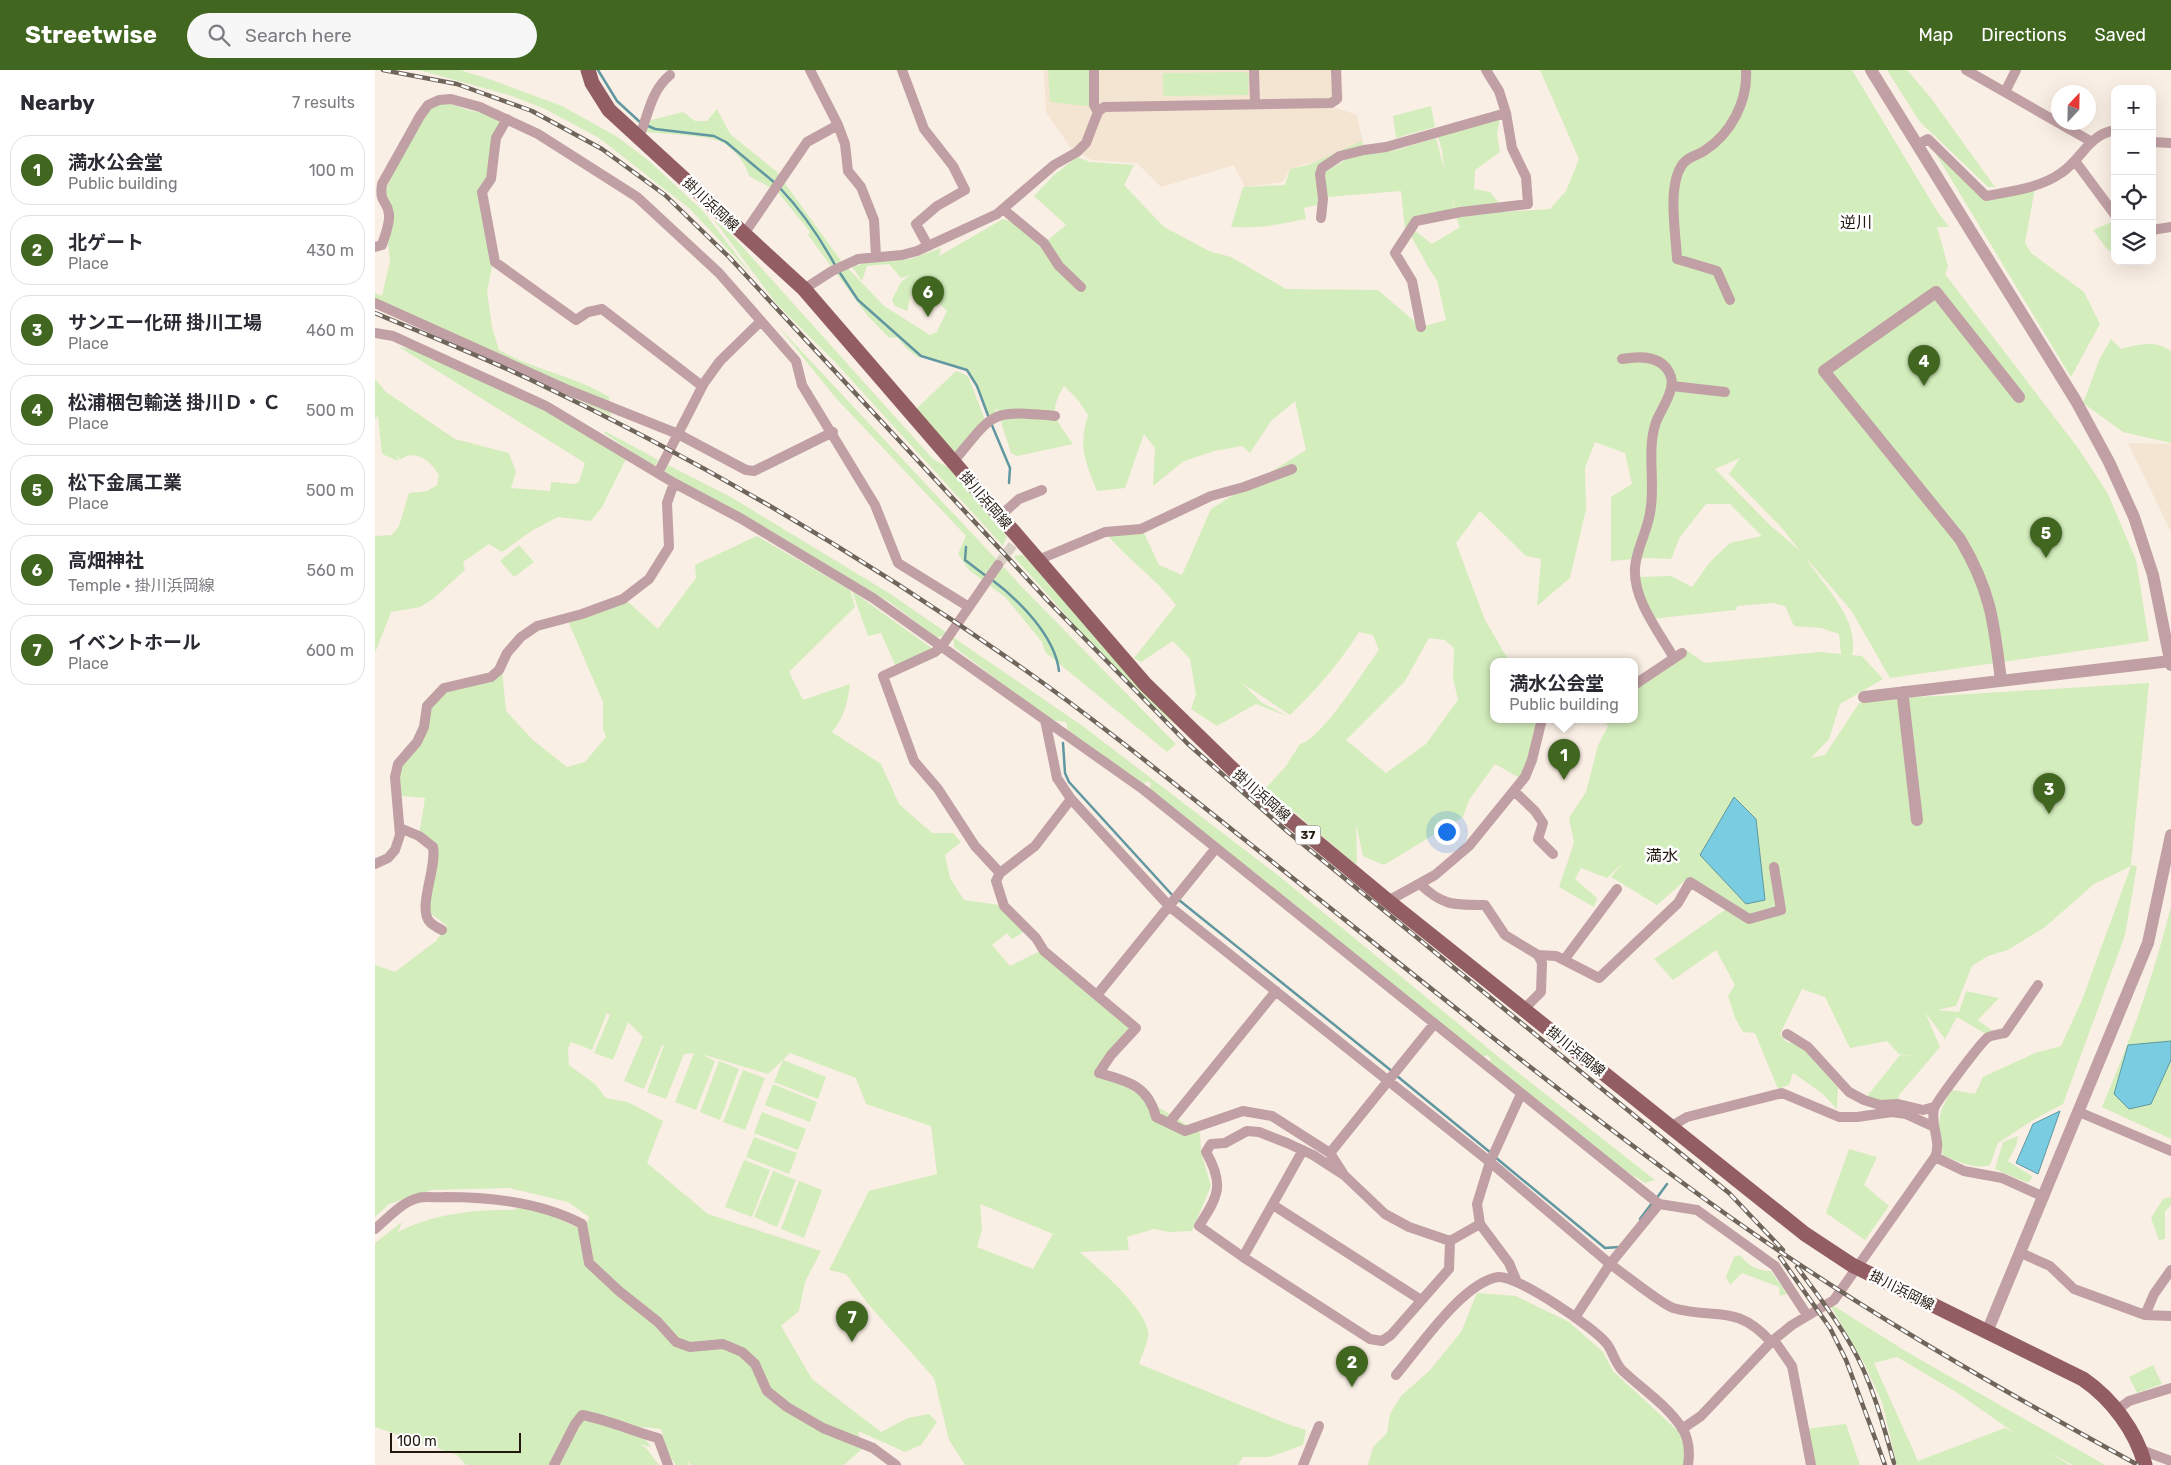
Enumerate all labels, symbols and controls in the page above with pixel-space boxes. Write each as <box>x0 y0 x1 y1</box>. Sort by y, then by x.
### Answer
search box <box>187 13 537 58</box>
text: Streetwise <box>25 21 157 49</box>
icon: search <box>205 21 233 49</box>
text: Search here <box>245 24 352 47</box>
text: Map <box>1918 24 1953 46</box>
text: Directions <box>1981 24 2067 46</box>
text: Saved <box>2095 24 2146 46</box>
north arrow <box>2051 85 2096 130</box>
map controls <box>2111 85 2156 265</box>
button: + <box>2111 85 2156 130</box>
text: Nearby <box>20 90 95 115</box>
text: 7 results <box>292 93 355 112</box>
button: − <box>2111 130 2156 175</box>
text: 満水公会堂 <box>68 151 163 174</box>
text: 1 <box>33 161 41 180</box>
text: 100 m <box>309 161 354 180</box>
text: Public building <box>68 174 178 193</box>
street label: 掛川浜岡線 <box>679 174 742 234</box>
button: locate <box>2111 175 2156 220</box>
district label: 逆川 <box>1840 213 1872 232</box>
button: layers <box>2111 220 2156 265</box>
text: 北ゲート <box>68 231 144 254</box>
text: 2 <box>32 241 42 260</box>
text: 430 m <box>306 241 354 260</box>
text: Place <box>68 254 109 273</box>
pin: 6 <box>912 276 944 317</box>
text: サンエー化研 掛川工場 <box>68 311 262 334</box>
text: 3 <box>32 321 42 340</box>
text: 460 m <box>306 321 354 340</box>
text: Place <box>68 334 109 353</box>
pin: 4 <box>1908 345 1940 386</box>
text: 松浦梱包輸送 掛川Ｄ・Ｃ <box>68 391 281 414</box>
text: 4 <box>32 401 42 420</box>
text: 500 m <box>306 401 354 420</box>
text: Place <box>68 414 109 433</box>
street label: 掛川浜岡線 <box>956 468 1015 532</box>
text: 松下金属工業 <box>68 471 182 494</box>
text: 5 <box>32 481 42 500</box>
text: 500 m <box>306 481 354 500</box>
text: Place <box>68 494 109 513</box>
pin: 5 <box>2030 517 2062 558</box>
text: 高畑神社 <box>68 549 144 572</box>
text: 6 <box>32 561 42 580</box>
text: 560 m <box>307 561 354 580</box>
text: Temple · 掛川浜岡線 <box>68 576 214 595</box>
text: イベントホール <box>68 631 201 654</box>
text: 7 <box>32 641 42 660</box>
text: 600 m <box>306 641 354 660</box>
text: Place <box>68 654 109 673</box>
popup <box>1490 658 1638 723</box>
text: 満水公会堂 <box>1509 672 1604 695</box>
text: Public building <box>1509 695 1619 714</box>
pin: 1 <box>1548 739 1580 780</box>
street label: 掛川浜岡線 <box>1230 766 1294 825</box>
pin: 3 <box>2033 773 2065 814</box>
your location <box>1434 819 1460 845</box>
road number: 37 <box>1295 826 1321 844</box>
district label: 満水 <box>1646 846 1678 865</box>
street label: 掛川浜岡線 <box>1543 1023 1608 1080</box>
street label: 掛川浜岡線 <box>1867 1267 1937 1314</box>
pin: 7 <box>836 1301 868 1342</box>
pin: 2 <box>1336 1346 1368 1387</box>
scale bar <box>390 1430 521 1453</box>
text: 100 m <box>397 1433 437 1450</box>

